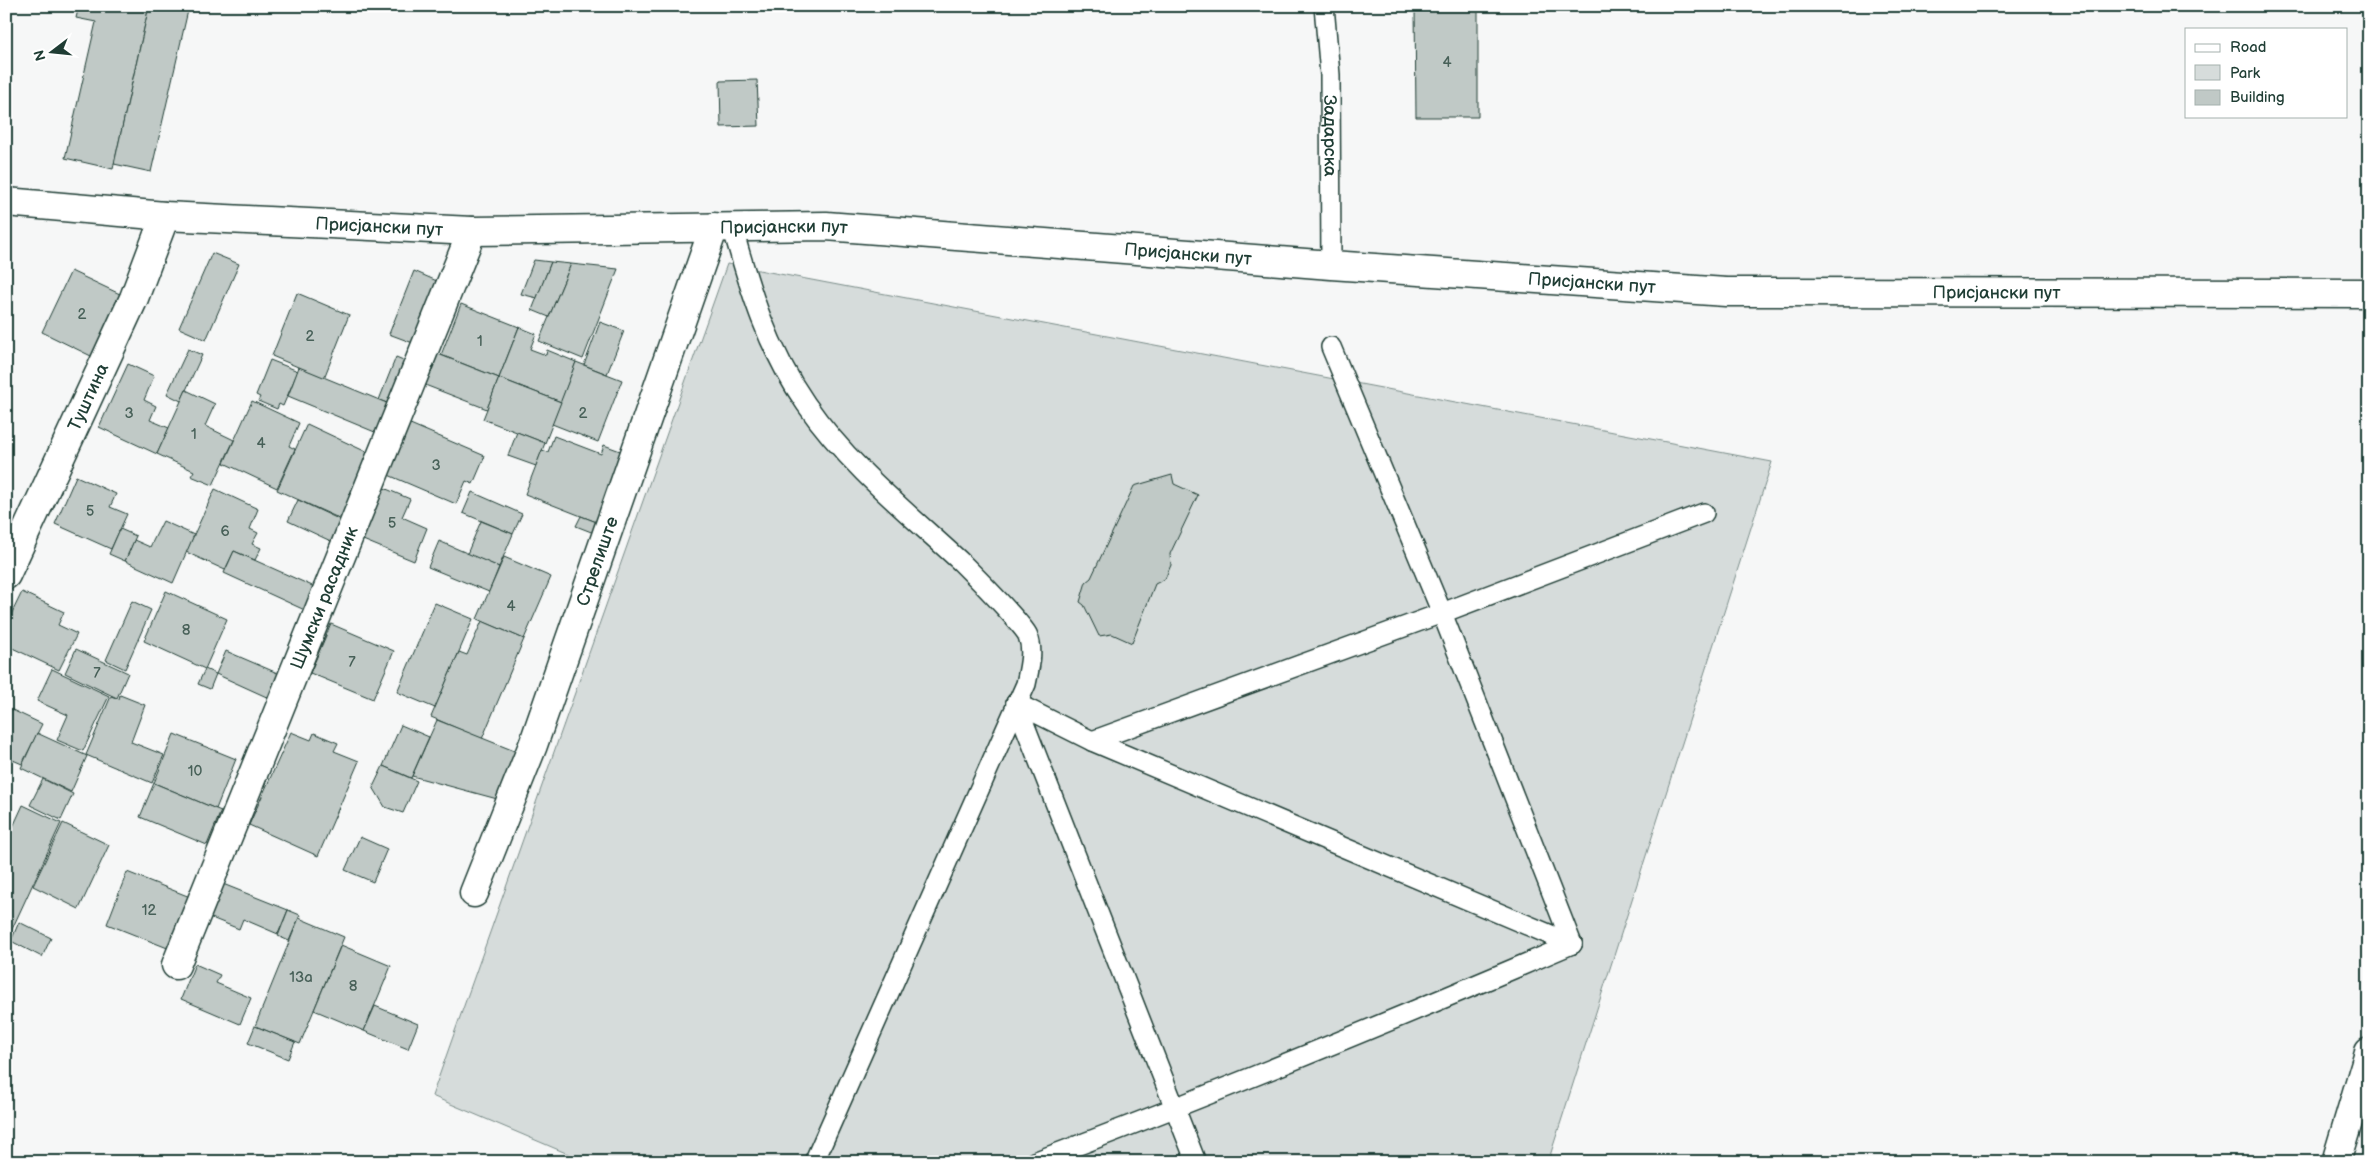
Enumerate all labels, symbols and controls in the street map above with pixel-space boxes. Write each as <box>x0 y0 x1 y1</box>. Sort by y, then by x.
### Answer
north arrow <box>28 28 78 78</box>
legend <box>2185 28 2348 118</box>
text: Road <box>2230 38 2266 57</box>
text: N <box>30 48 50 63</box>
house number: 4 <box>1442 53 1452 72</box>
text: Park <box>2230 64 2261 83</box>
text: Building <box>2230 88 2285 107</box>
street label: Задарска <box>1319 95 1341 177</box>
street label: Присјански пут <box>315 213 444 241</box>
street label: Присјански пут <box>720 216 849 239</box>
street label: Присјански пут <box>1123 239 1253 270</box>
street label: Присјански пут <box>1527 268 1657 298</box>
street label: Присјански пут <box>1933 282 2061 304</box>
house number: 2 <box>78 305 87 324</box>
house number: 2 <box>306 327 315 346</box>
house number: 1 <box>477 332 483 351</box>
street label: Туштина <box>64 360 113 434</box>
house number: 3 <box>124 404 134 423</box>
house number: 2 <box>579 404 588 423</box>
house number: 1 <box>191 425 197 444</box>
house number: 4 <box>256 434 266 453</box>
house number: 3 <box>431 456 441 475</box>
house number: 5 <box>86 502 94 521</box>
house number: 5 <box>388 514 396 533</box>
street label: Стрелиште <box>572 514 623 609</box>
house number: 6 <box>220 522 230 541</box>
street label: Шумски расадник <box>286 523 363 672</box>
house number: 4 <box>506 597 516 616</box>
house number: 8 <box>182 621 191 640</box>
house number: 7 <box>348 653 356 672</box>
house number: 7 <box>93 664 101 683</box>
house number: 10 <box>188 762 202 781</box>
house number: 12 <box>142 901 156 920</box>
house number: 13a <box>289 968 313 987</box>
house number: 8 <box>349 977 358 996</box>

